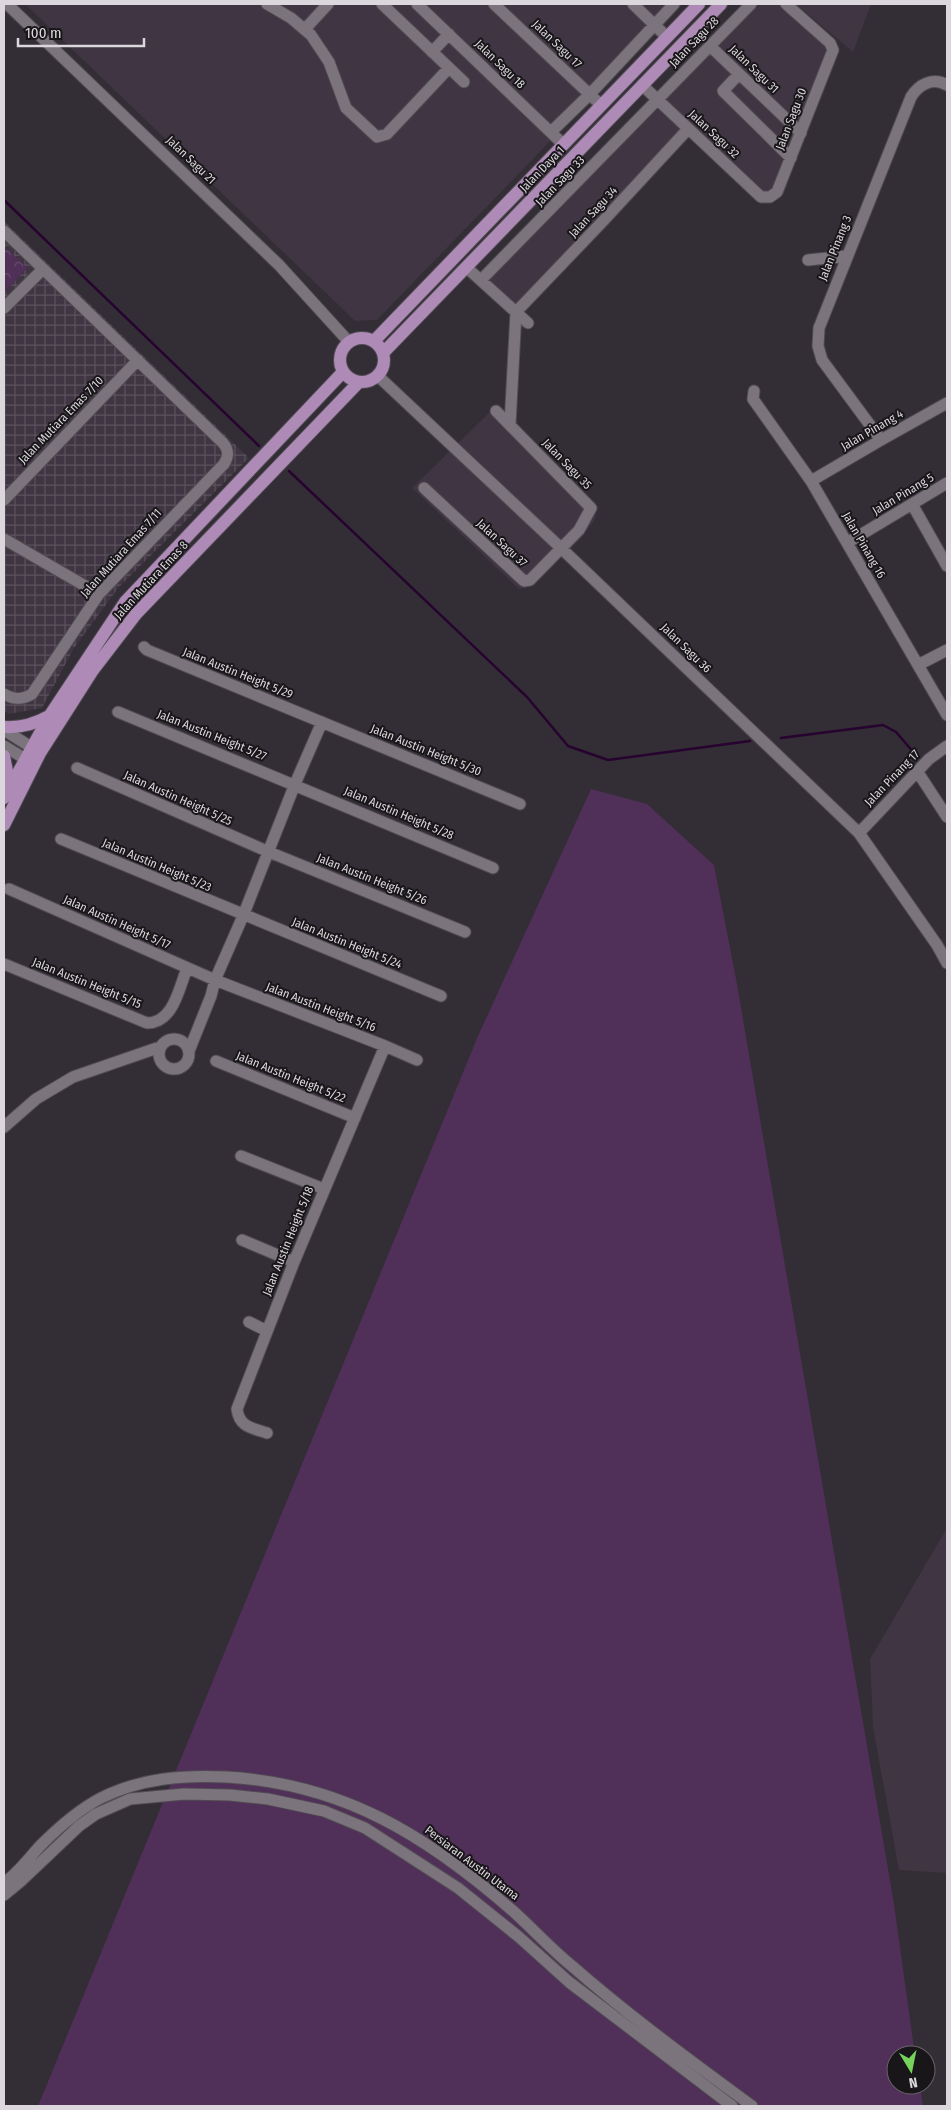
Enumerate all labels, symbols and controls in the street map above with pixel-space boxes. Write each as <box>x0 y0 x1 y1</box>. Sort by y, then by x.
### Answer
street label: Jalan Sagu 28 <box>666 14 722 70</box>
scale bar <box>18 15 144 47</box>
street label: Jalan Sagu 17 <box>529 17 585 71</box>
text: 100 m <box>25 24 62 42</box>
street label: Jalan Sagu 18 <box>472 37 528 91</box>
street label: Jalan Sagu 31 <box>726 42 782 96</box>
street label: Jalan Sagu 30 <box>773 86 809 152</box>
street label: Jalan Sagu 32 <box>686 107 742 161</box>
street label: Jalan Sagu 21 <box>163 133 219 187</box>
street label: Jalan Daya 1 <box>517 143 567 195</box>
street label: Jalan Sagu 33 <box>533 153 587 209</box>
street label: Jalan Sagu 34 <box>566 183 620 240</box>
street label: Jalan Pinang 3 <box>816 213 854 283</box>
street label: Jalan Mutiara Emas 7/10 <box>16 373 106 467</box>
street label: Jalan Pinang 4 <box>839 407 906 453</box>
street label: Jalan Sagu 35 <box>540 436 595 492</box>
street label: Jalan Pinang 5 <box>870 470 937 518</box>
street label: Jalan Mutiara Emas 7/11 <box>78 506 164 600</box>
street label: Jalan Pinang 16 <box>839 509 889 581</box>
street label: Jalan Sagu 37 <box>474 516 530 570</box>
street label: Jalan Mutiara Emas 8 <box>111 538 191 622</box>
street label: Jalan Sagu 36 <box>658 620 714 676</box>
street label: Jalan Austin Height 5/29 <box>181 645 295 702</box>
street label: Jalan Austin Height 5/27 <box>155 707 269 763</box>
street label: Jalan Austin Height 5/30 <box>369 721 483 779</box>
street label: Jalan Pinang 17 <box>862 747 922 809</box>
street label: Jalan Austin Height 5/25 <box>122 768 235 828</box>
street label: Jalan Austin Height 5/28 <box>342 784 456 842</box>
street label: Jalan Austin Height 5/23 <box>100 836 214 894</box>
street label: Jalan Austin Height 5/26 <box>315 850 429 908</box>
street label: Jalan Austin Height 5/17 <box>61 892 173 952</box>
street label: Jalan Austin Height 5/24 <box>290 915 404 972</box>
street label: Jalan Austin Height 5/15 <box>30 955 144 1011</box>
street label: Jalan Austin Height 5/16 <box>264 980 378 1034</box>
street label: Jalan Austin Height 5/22 <box>234 1049 348 1105</box>
street label: Jalan Austin Height 5/18 <box>260 1184 316 1298</box>
street label: Persiaran Austin Utama <box>422 1823 522 1903</box>
north arrow <box>886 2045 936 2095</box>
text: N <box>908 2073 919 2091</box>

